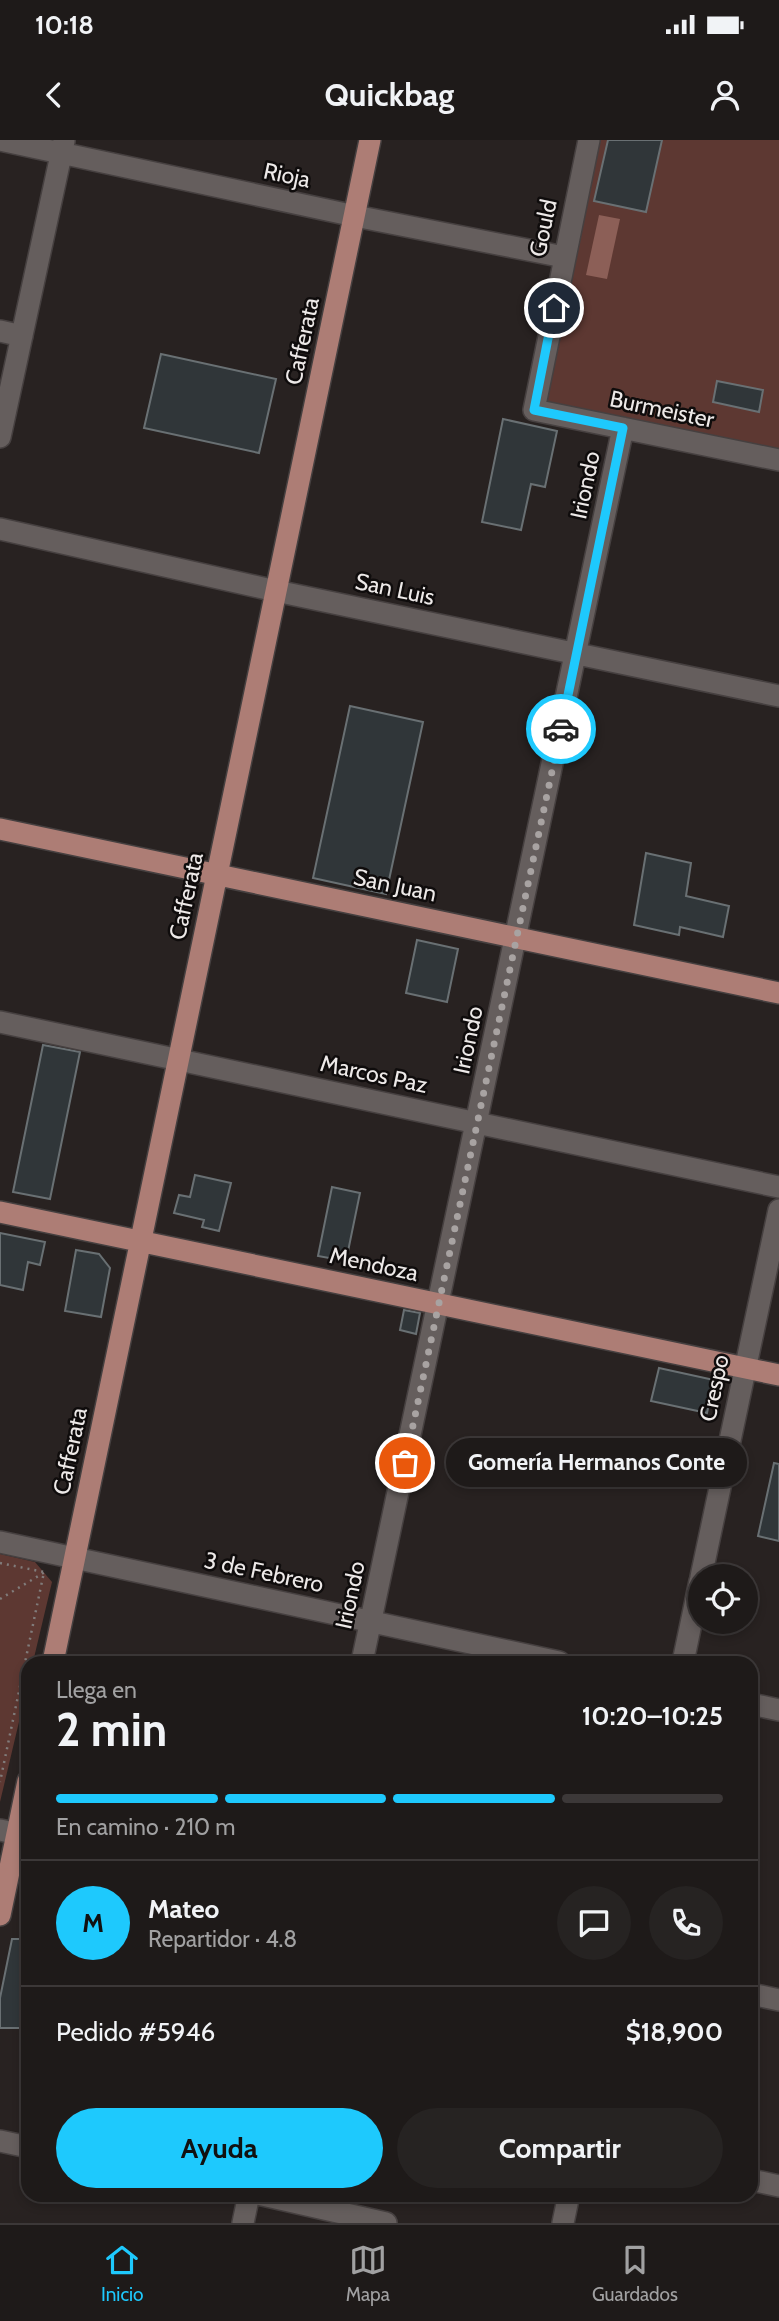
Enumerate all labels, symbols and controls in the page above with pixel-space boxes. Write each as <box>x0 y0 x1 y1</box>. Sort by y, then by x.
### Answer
text: 10:18 <box>35 9 94 41</box>
text: Quickbag <box>325 75 454 114</box>
icon: back <box>35 76 73 114</box>
icon: person <box>706 76 744 114</box>
street label: Rioja <box>261 156 313 194</box>
street label: Gould <box>523 197 563 259</box>
pin <box>524 278 584 338</box>
icon: home <box>535 289 573 327</box>
street label: Cafferata <box>279 295 325 387</box>
street label: Burmeister <box>607 384 717 434</box>
street label: Iriondo <box>564 448 606 522</box>
street label: San Luis <box>353 567 437 611</box>
courier <box>526 694 596 764</box>
icon: car <box>542 710 580 748</box>
street label: Cafferata <box>163 850 209 942</box>
street label: San Juan <box>351 863 439 907</box>
street label: Iriondo <box>447 1003 489 1077</box>
street label: Marcos Paz <box>318 1049 430 1099</box>
street label: Mendoza <box>327 1241 421 1287</box>
street label: Crespo <box>693 1352 735 1424</box>
street label: Cafferata <box>47 1405 93 1497</box>
pin <box>375 1433 435 1493</box>
callout: Gomería Hermanos Conte <box>447 1438 748 1488</box>
icon: bag <box>386 1444 424 1482</box>
text: Gomería Hermanos Conte <box>468 1448 725 1476</box>
street label: 3 de Febrero <box>202 1546 326 1598</box>
street label: Iriondo <box>329 1558 371 1632</box>
map controls <box>688 1564 758 1634</box>
button: locate <box>688 1564 758 1634</box>
text: Llega en <box>56 1676 137 1704</box>
text: 10:20–10:25 <box>582 1700 723 1732</box>
text: 2 min <box>56 1702 167 1758</box>
text: En camino · 210 m <box>56 1813 235 1841</box>
button: chat <box>557 1886 631 1960</box>
button: phone <box>649 1886 723 1960</box>
text: Mateo <box>148 1893 219 1925</box>
text: M <box>82 1907 104 1939</box>
text: Repartidor · 4.8 <box>148 1925 297 1953</box>
text: Pedido #5946 <box>56 2016 215 2048</box>
text: $18,900 <box>626 2016 723 2048</box>
button: Ayuda <box>56 2108 383 2188</box>
button: Compartir <box>397 2108 723 2188</box>
tab: Inicio <box>101 2241 144 2306</box>
tab: Mapa <box>346 2241 390 2306</box>
tab: Guardados <box>592 2241 678 2306</box>

